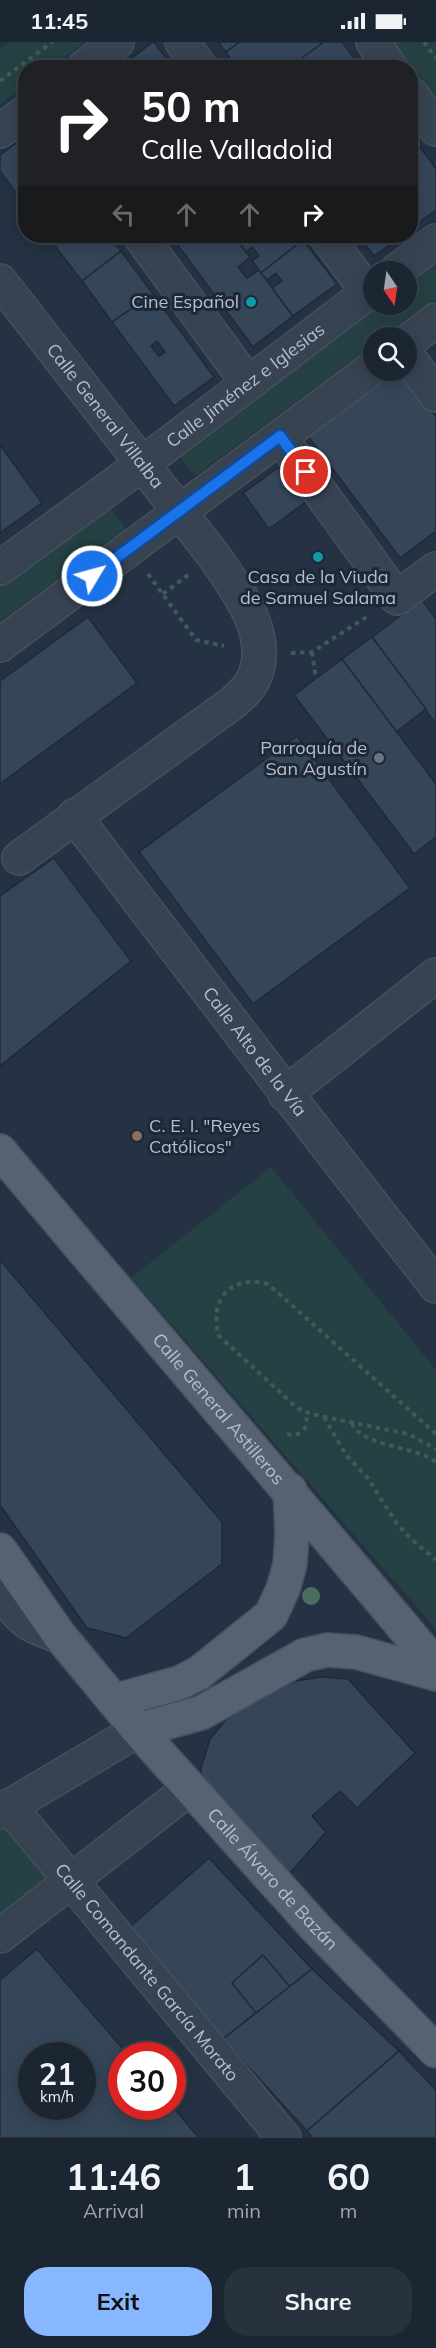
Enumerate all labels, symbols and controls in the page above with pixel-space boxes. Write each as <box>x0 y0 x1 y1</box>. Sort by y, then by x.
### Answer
text: 11:45 <box>30 7 88 35</box>
text: 50 m <box>141 80 241 133</box>
icon: right <box>42 84 120 162</box>
text: Calle Valladolid <box>141 132 333 166</box>
icon: left <box>107 198 140 231</box>
icon: ahead <box>170 198 203 231</box>
icon: ahead <box>233 198 266 231</box>
icon: right <box>296 198 329 231</box>
north arrow <box>363 261 417 315</box>
map controls <box>363 261 417 381</box>
place label: Cine Español <box>131 290 239 313</box>
marker: Cine Español <box>244 295 258 309</box>
street label: Calle Jiménez e Iglesias <box>161 317 329 453</box>
button: search <box>363 327 417 381</box>
street label: Calle General Villalba <box>42 338 169 493</box>
pin <box>280 446 331 497</box>
icon: arrive <box>289 455 322 488</box>
position arrow <box>60 544 124 608</box>
marker: Casa de la Viuda de Samuel Salama <box>311 550 325 564</box>
place label: Casa de la Viuda de Samuel Salama <box>240 565 396 609</box>
place label: Parroquía de San Agustín <box>260 736 367 780</box>
marker: Parroquía de San Agustín <box>372 751 386 765</box>
street label: Calle Alto de la Vía <box>198 982 312 1121</box>
place label: C. E. I. "Reyes Católicos" <box>149 1114 261 1158</box>
marker: C. E. I. "Reyes Católicos" <box>130 1129 144 1143</box>
street label: Calle General Astilleros <box>148 1328 290 1489</box>
street label: Calle Álvaro de Bazán <box>203 1803 343 1955</box>
street label: Calle Comandante García Morato <box>50 1858 244 2086</box>
speed limit sign: 30 <box>108 2042 186 2120</box>
text: 21 <box>39 2055 75 2093</box>
text: km/h <box>40 2087 74 2106</box>
text: 11:46 <box>66 2154 161 2199</box>
text: 1 <box>233 2154 255 2199</box>
text: 60 <box>327 2154 370 2199</box>
text: Arrival <box>83 2198 144 2223</box>
text: min <box>227 2198 261 2223</box>
text: m <box>340 2198 357 2223</box>
button: Exit <box>24 2267 212 2336</box>
button: Share <box>224 2267 412 2336</box>

